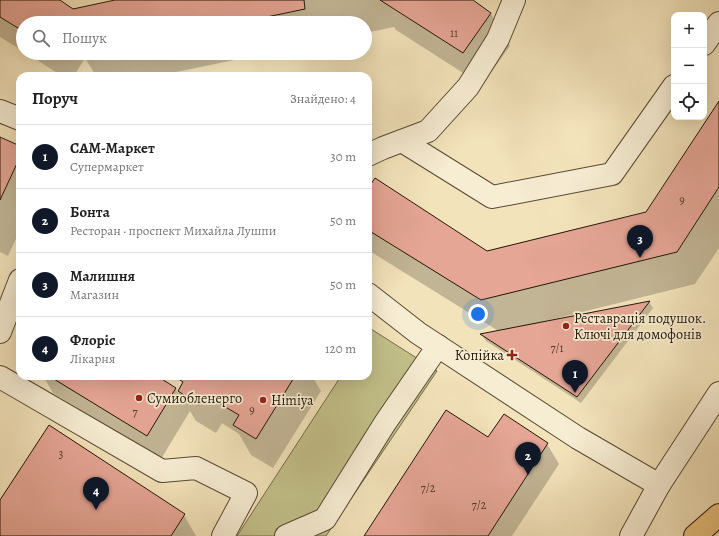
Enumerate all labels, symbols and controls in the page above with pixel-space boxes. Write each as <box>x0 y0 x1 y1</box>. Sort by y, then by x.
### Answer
map controls <box>671 12 707 120</box>
button: + <box>671 12 707 48</box>
search box <box>16 16 372 60</box>
house number: 11 <box>450 25 458 41</box>
icon: search <box>30 27 52 49</box>
text: Пошук <box>62 28 107 48</box>
button: − <box>671 48 707 84</box>
button: locate <box>671 84 707 120</box>
text: Поруч <box>32 87 78 110</box>
text: Знайдено: 4 <box>290 90 356 107</box>
text: САМ-Маркет <box>70 138 155 158</box>
text: 1 <box>43 148 47 165</box>
text: 30 m <box>330 148 356 165</box>
text: Супермаркет <box>70 158 144 175</box>
house number: 9 <box>679 192 685 208</box>
text: Бонта <box>70 202 110 222</box>
text: 2 <box>42 212 48 229</box>
text: 50 m <box>330 212 356 229</box>
text: Ресторан · проспект Михайла Лушпи <box>70 222 276 239</box>
pin: 3 <box>627 225 653 258</box>
text: Малишня <box>70 266 135 286</box>
text: 3 <box>42 276 48 293</box>
text: 50 m <box>330 276 356 293</box>
text: Магазин <box>70 286 119 303</box>
your location <box>468 304 488 324</box>
place label: Реставрація подушок. Ключі для домофонів <box>574 309 706 344</box>
marker: Реставрація подушок. Ключі для домофонів <box>561 321 571 331</box>
text: Флоріс <box>70 330 115 350</box>
text: 4 <box>42 340 48 357</box>
text: 120 m <box>325 340 356 357</box>
house number: 7/1 <box>550 340 564 356</box>
place label: Копійка <box>455 346 505 365</box>
text: Лікарня <box>70 350 115 367</box>
marker: Копійка <box>507 350 517 360</box>
pin: 1 <box>562 360 588 393</box>
place label: Сумиобленерго <box>147 389 242 408</box>
place label: Himiya <box>271 391 314 410</box>
marker: Сумиобленерго <box>134 393 144 403</box>
marker: Himiya <box>258 395 268 405</box>
house number: 9 <box>249 402 255 418</box>
house number: 7 <box>132 404 138 420</box>
pin: 2 <box>515 442 541 475</box>
house number: 3 <box>59 446 64 462</box>
pin: 4 <box>83 477 109 510</box>
house number: 7/2 <box>421 480 436 496</box>
house number: 7/2 <box>472 497 487 513</box>

